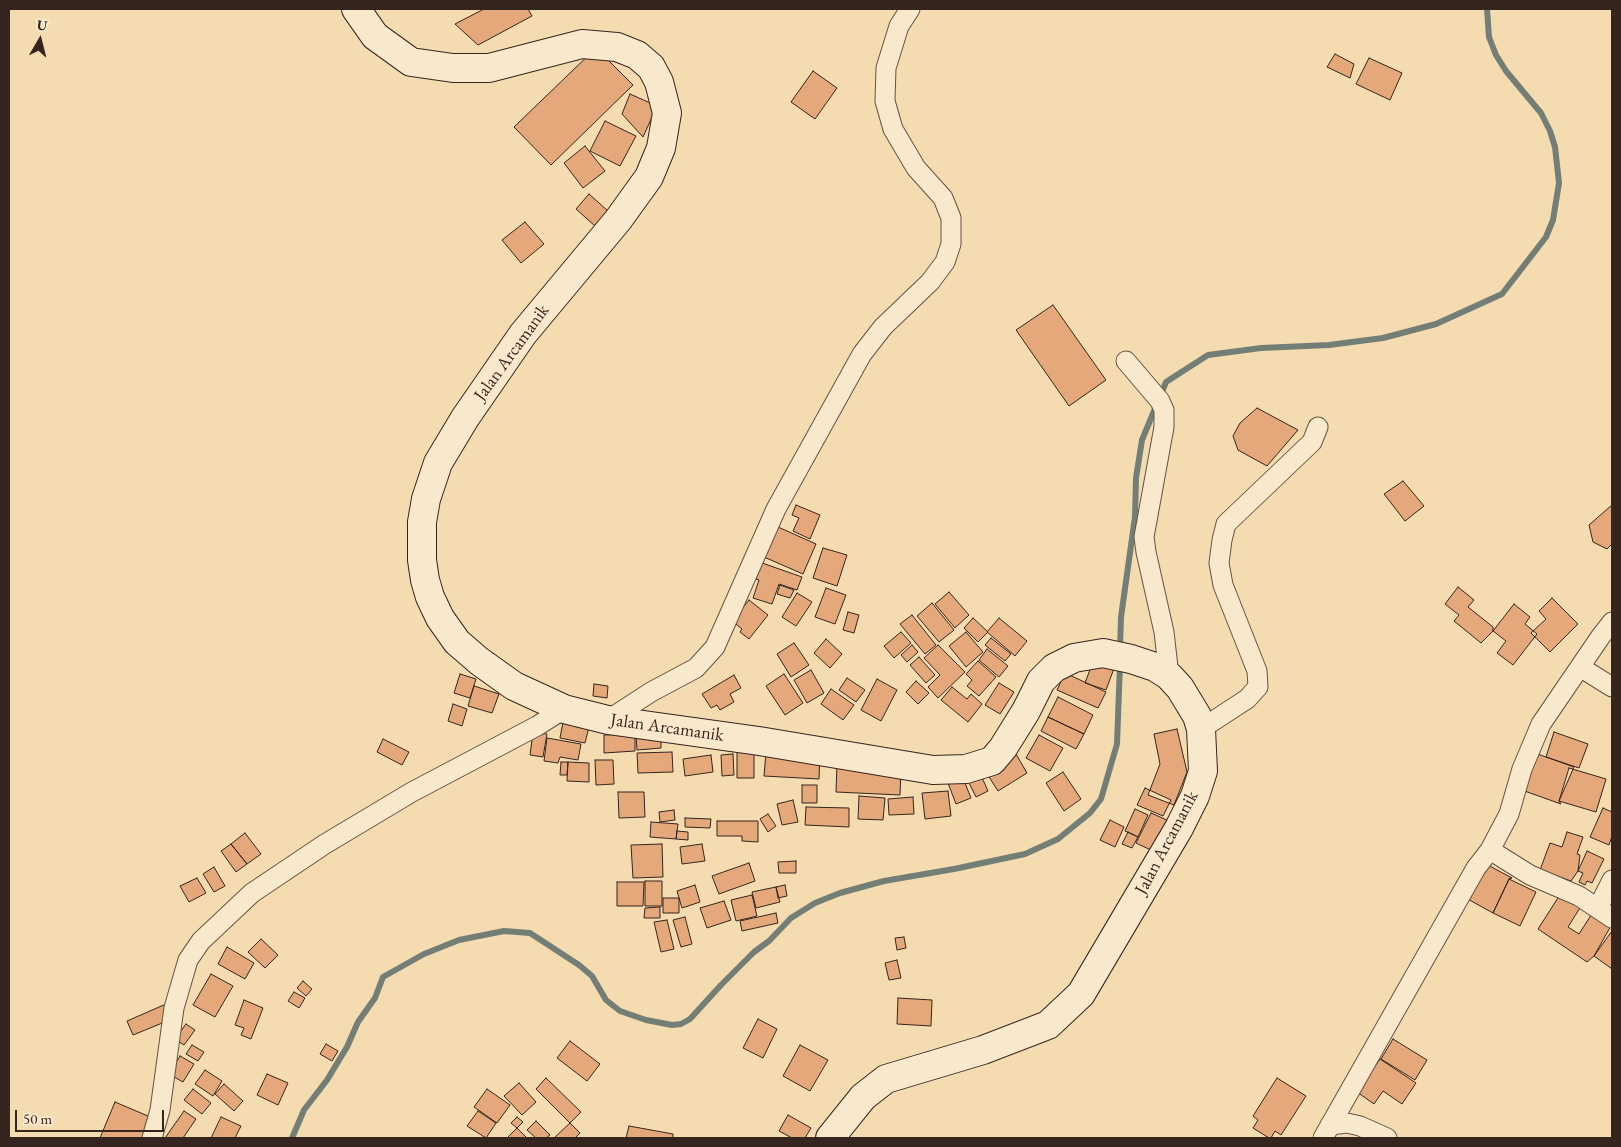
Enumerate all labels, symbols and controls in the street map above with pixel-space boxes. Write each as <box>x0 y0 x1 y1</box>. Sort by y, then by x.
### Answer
north arrow <box>15 15 65 65</box>
text: U <box>36 16 49 35</box>
street label: Jalan Arcamanik <box>470 300 554 406</box>
street label: Jalan Arcamanik <box>609 709 725 747</box>
street label: Jalan Arcamanik <box>1131 788 1203 898</box>
scale bar <box>18 1100 166 1132</box>
text: 50 m <box>23 1109 52 1128</box>

